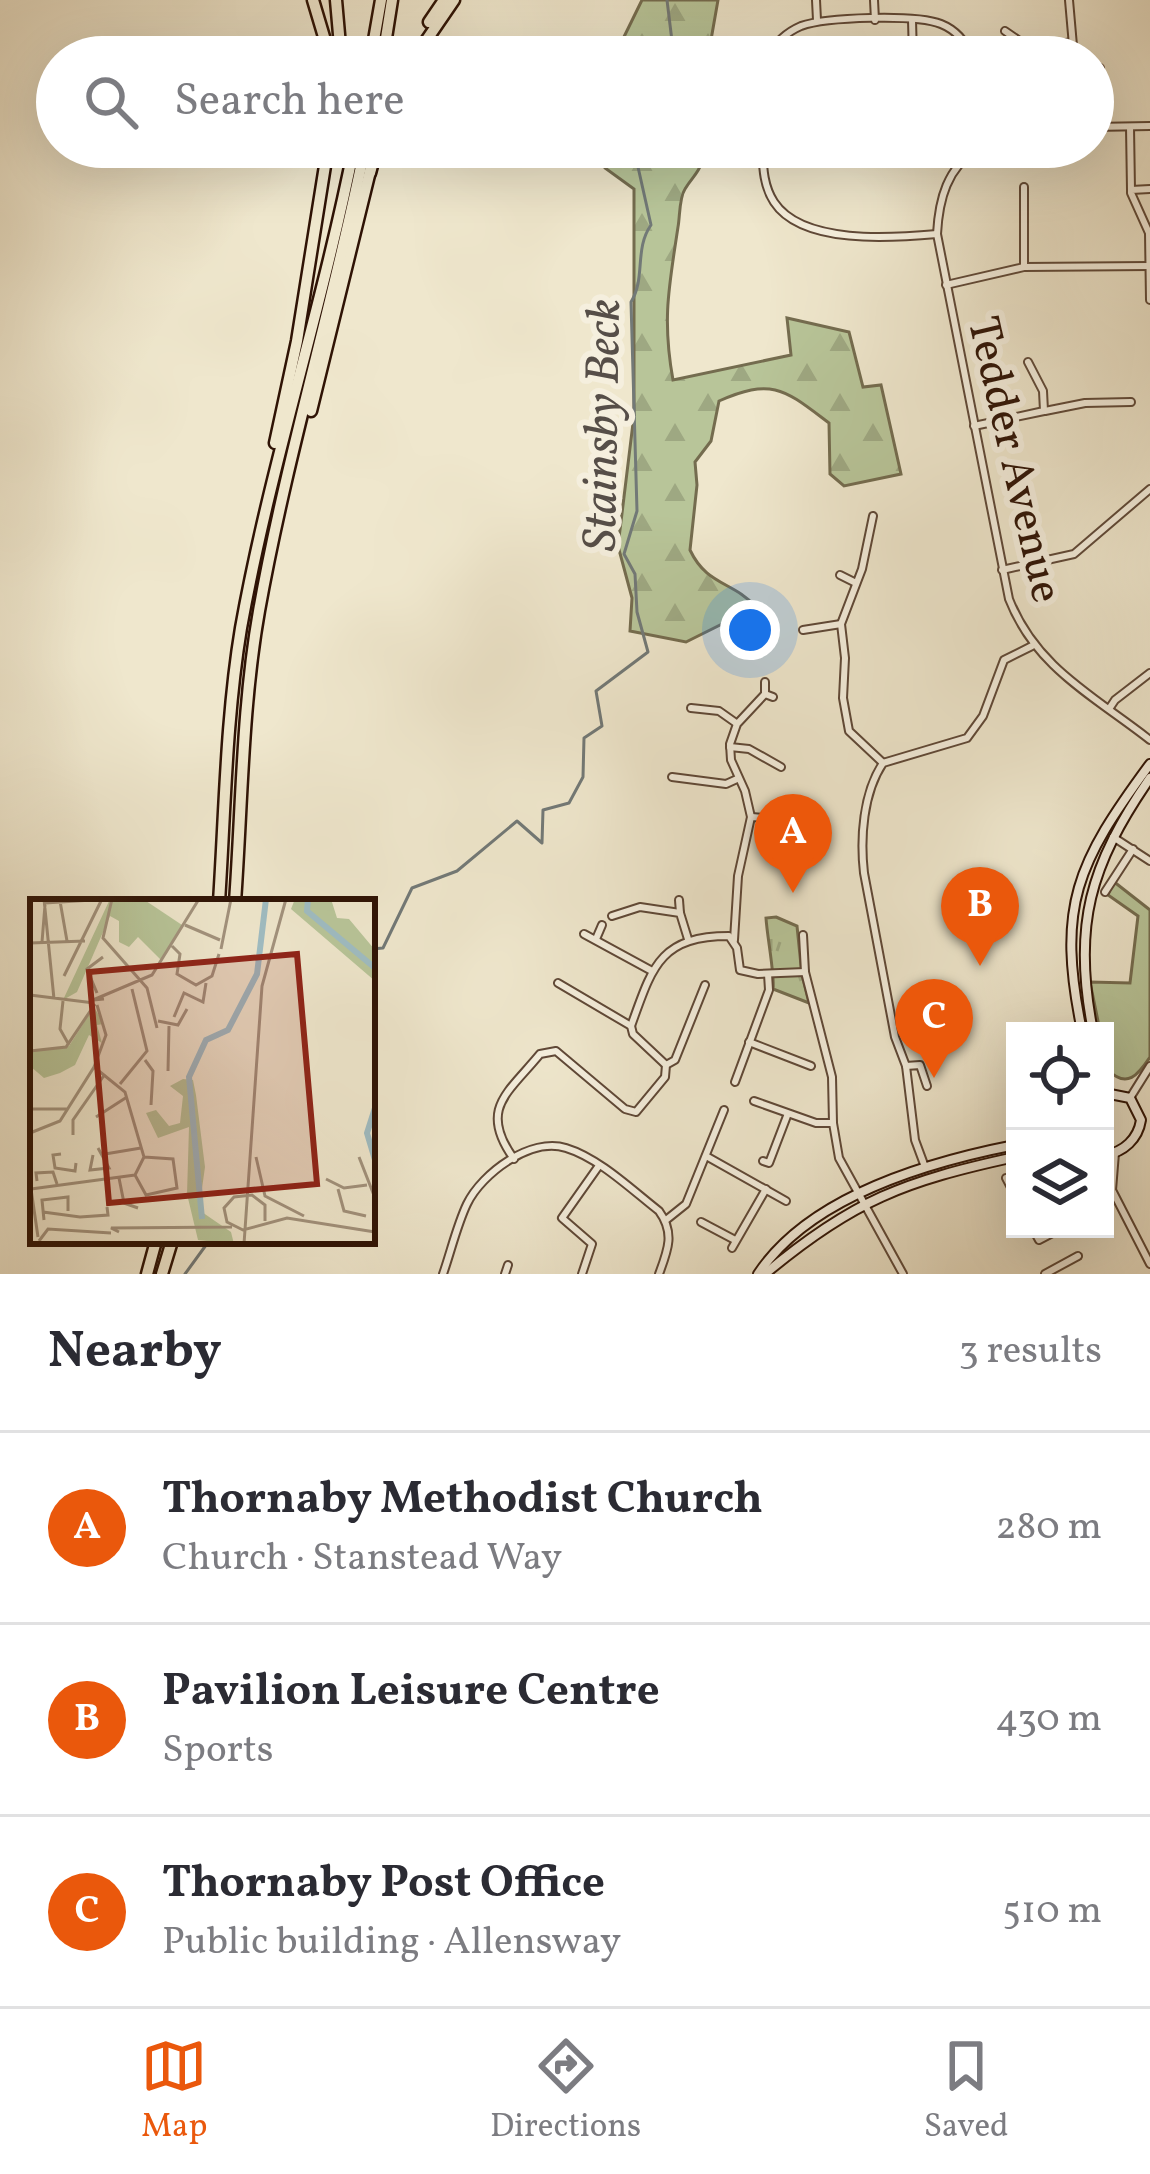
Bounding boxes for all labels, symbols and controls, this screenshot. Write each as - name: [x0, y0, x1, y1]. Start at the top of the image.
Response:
- search box: [36, 36, 1114, 168]
- icon: search: [78, 69, 144, 135]
- text: Search here: [174, 71, 405, 134]
- water label: Stainsby Beck: [569, 298, 640, 552]
- street label: Tedder Avenue: [949, 311, 1076, 609]
- your location: [720, 600, 780, 660]
- pin: A: [754, 794, 832, 893]
- pin: B: [941, 867, 1019, 966]
- inset map: [30, 899, 375, 1244]
- pin: C: [895, 979, 973, 1078]
- map controls: [1006, 1022, 1114, 1238]
- button: locate: [1006, 1022, 1114, 1130]
- button: layers: [1006, 1130, 1114, 1238]
- text: Nearby: [48, 1317, 222, 1388]
- text: 3 results: [959, 1325, 1102, 1379]
- text: Thornaby Methodist Church: [162, 1469, 763, 1532]
- text: A: [73, 1501, 101, 1555]
- text: 280 m: [995, 1501, 1102, 1555]
- text: Church · Stanstead Way: [162, 1532, 562, 1586]
- text: Pavilion Leisure Centre: [162, 1661, 660, 1724]
- text: B: [74, 1693, 100, 1747]
- text: 430 m: [995, 1693, 1102, 1747]
- text: Sports: [162, 1724, 273, 1778]
- text: Thornaby Post Office: [162, 1853, 605, 1916]
- text: C: [74, 1885, 100, 1939]
- text: 510 m: [1002, 1885, 1102, 1939]
- text: Public building · Allensway: [162, 1916, 621, 1970]
- tab: Map: [141, 2033, 207, 2151]
- tab: Directions: [490, 2033, 641, 2151]
- tab: Saved: [924, 2033, 1009, 2151]

